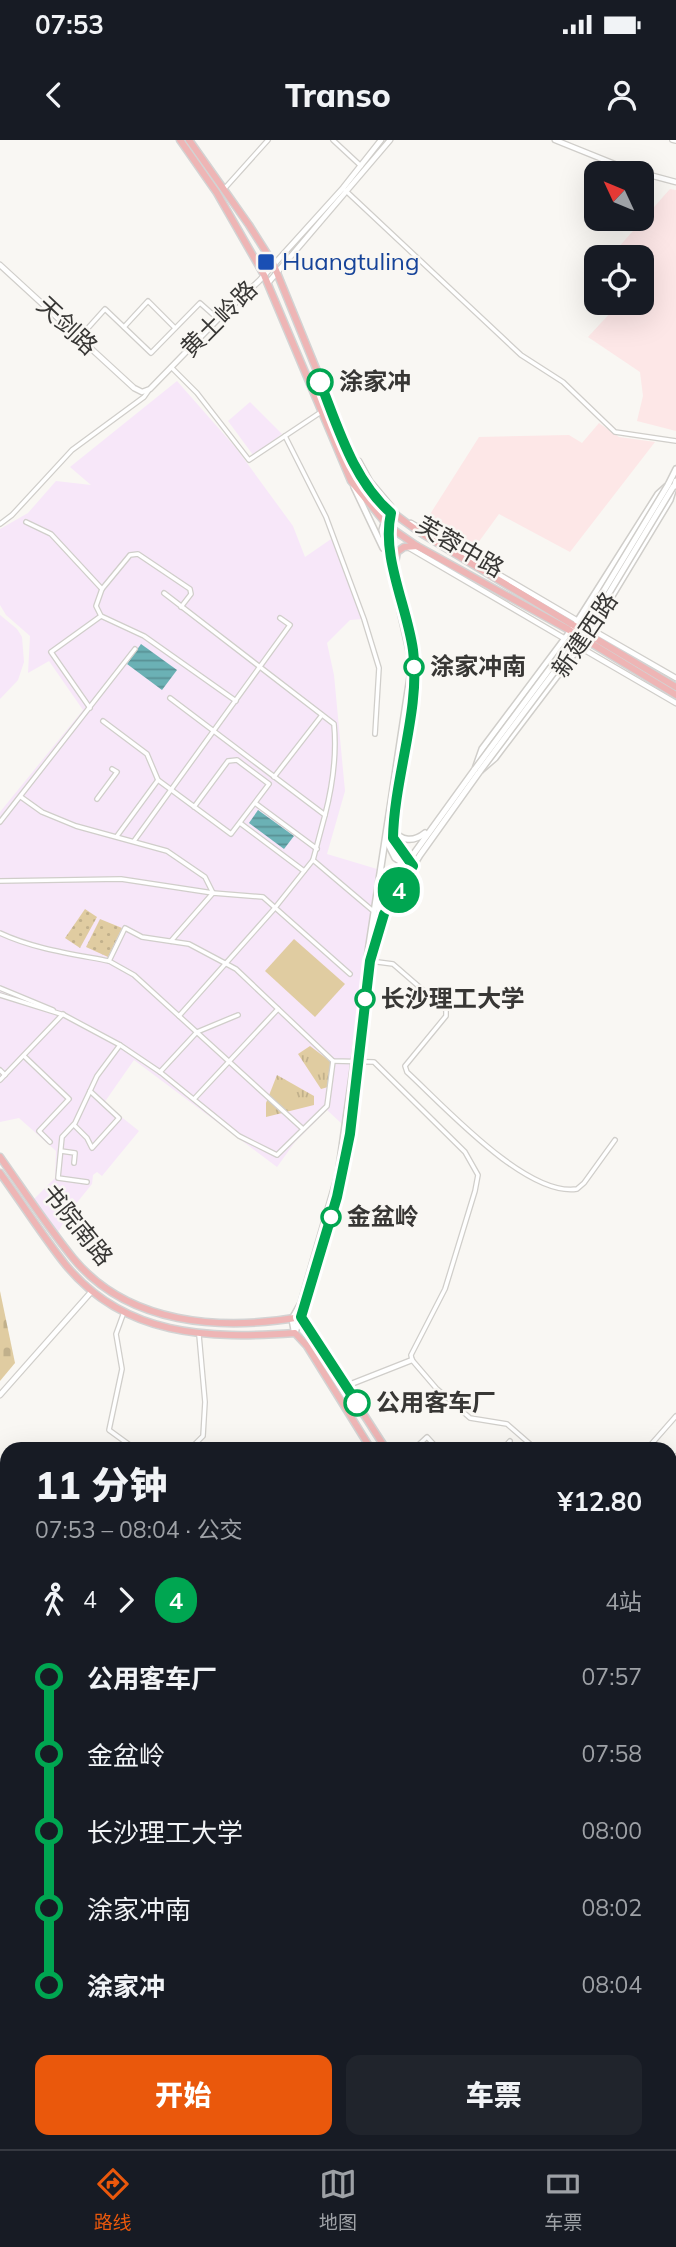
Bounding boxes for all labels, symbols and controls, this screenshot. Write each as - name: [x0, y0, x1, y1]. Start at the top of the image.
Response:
- text: 07:53: [35, 8, 104, 41]
- text: Transo: [285, 75, 391, 115]
- icon: back: [35, 76, 73, 114]
- icon: person: [603, 76, 641, 114]
- north arrow: [584, 161, 654, 231]
- map controls: [584, 161, 654, 315]
- button: locate: [584, 245, 654, 315]
- place label: Huangtuling: [282, 246, 419, 276]
- marker: Huangtuling: [256, 252, 276, 272]
- street label: 黄土岭路: [174, 274, 263, 363]
- street label: 天剑路: [31, 290, 104, 361]
- place label: 涂家冲: [339, 366, 411, 396]
- marker: 涂家冲: [307, 369, 333, 395]
- street label: 芙蓉中路: [411, 509, 510, 583]
- street label: 新建西路: [545, 586, 623, 683]
- place label: 涂家冲南: [430, 651, 526, 681]
- marker: 涂家冲南: [404, 657, 424, 677]
- line badge: 4: [376, 867, 422, 913]
- text: 4: [392, 875, 406, 905]
- place label: 长沙理工大学: [381, 983, 525, 1013]
- marker: 长沙理工大学: [355, 989, 375, 1009]
- street label: 书院南路: [36, 1178, 120, 1271]
- place label: 金盆岭: [347, 1201, 419, 1231]
- marker: 金盆岭: [321, 1207, 341, 1227]
- place label: 公用客车厂: [376, 1387, 496, 1417]
- marker: 公用客车厂: [344, 1390, 370, 1416]
- text: 11 分钟: [35, 1461, 167, 1509]
- text: ¥12.80: [558, 1485, 642, 1518]
- text: 07:53 – 08:04 · 公交: [35, 1515, 243, 1544]
- icon: walk: [35, 1581, 73, 1619]
- icon: forward: [107, 1581, 145, 1619]
- text: 4: [83, 1585, 97, 1614]
- text: 4: [169, 1585, 183, 1615]
- text: 4站: [605, 1587, 642, 1616]
- text: 公用客车厂: [87, 1662, 217, 1695]
- text: 07:57: [582, 1662, 642, 1691]
- text: 金盆岭: [87, 1739, 165, 1772]
- text: 07:58: [582, 1739, 642, 1768]
- text: 长沙理工大学: [87, 1816, 243, 1849]
- text: 08:00: [582, 1816, 642, 1845]
- text: 涂家冲南: [87, 1893, 191, 1926]
- text: 08:02: [582, 1893, 642, 1922]
- text: 涂家冲: [87, 1970, 165, 2003]
- text: 08:04: [582, 1970, 642, 1999]
- button: 开始: [35, 2055, 332, 2135]
- button: 车票: [346, 2055, 642, 2135]
- tab: 路线: [94, 2165, 132, 2234]
- tab: 地图: [319, 2165, 357, 2234]
- tab: 车票: [544, 2165, 582, 2234]

